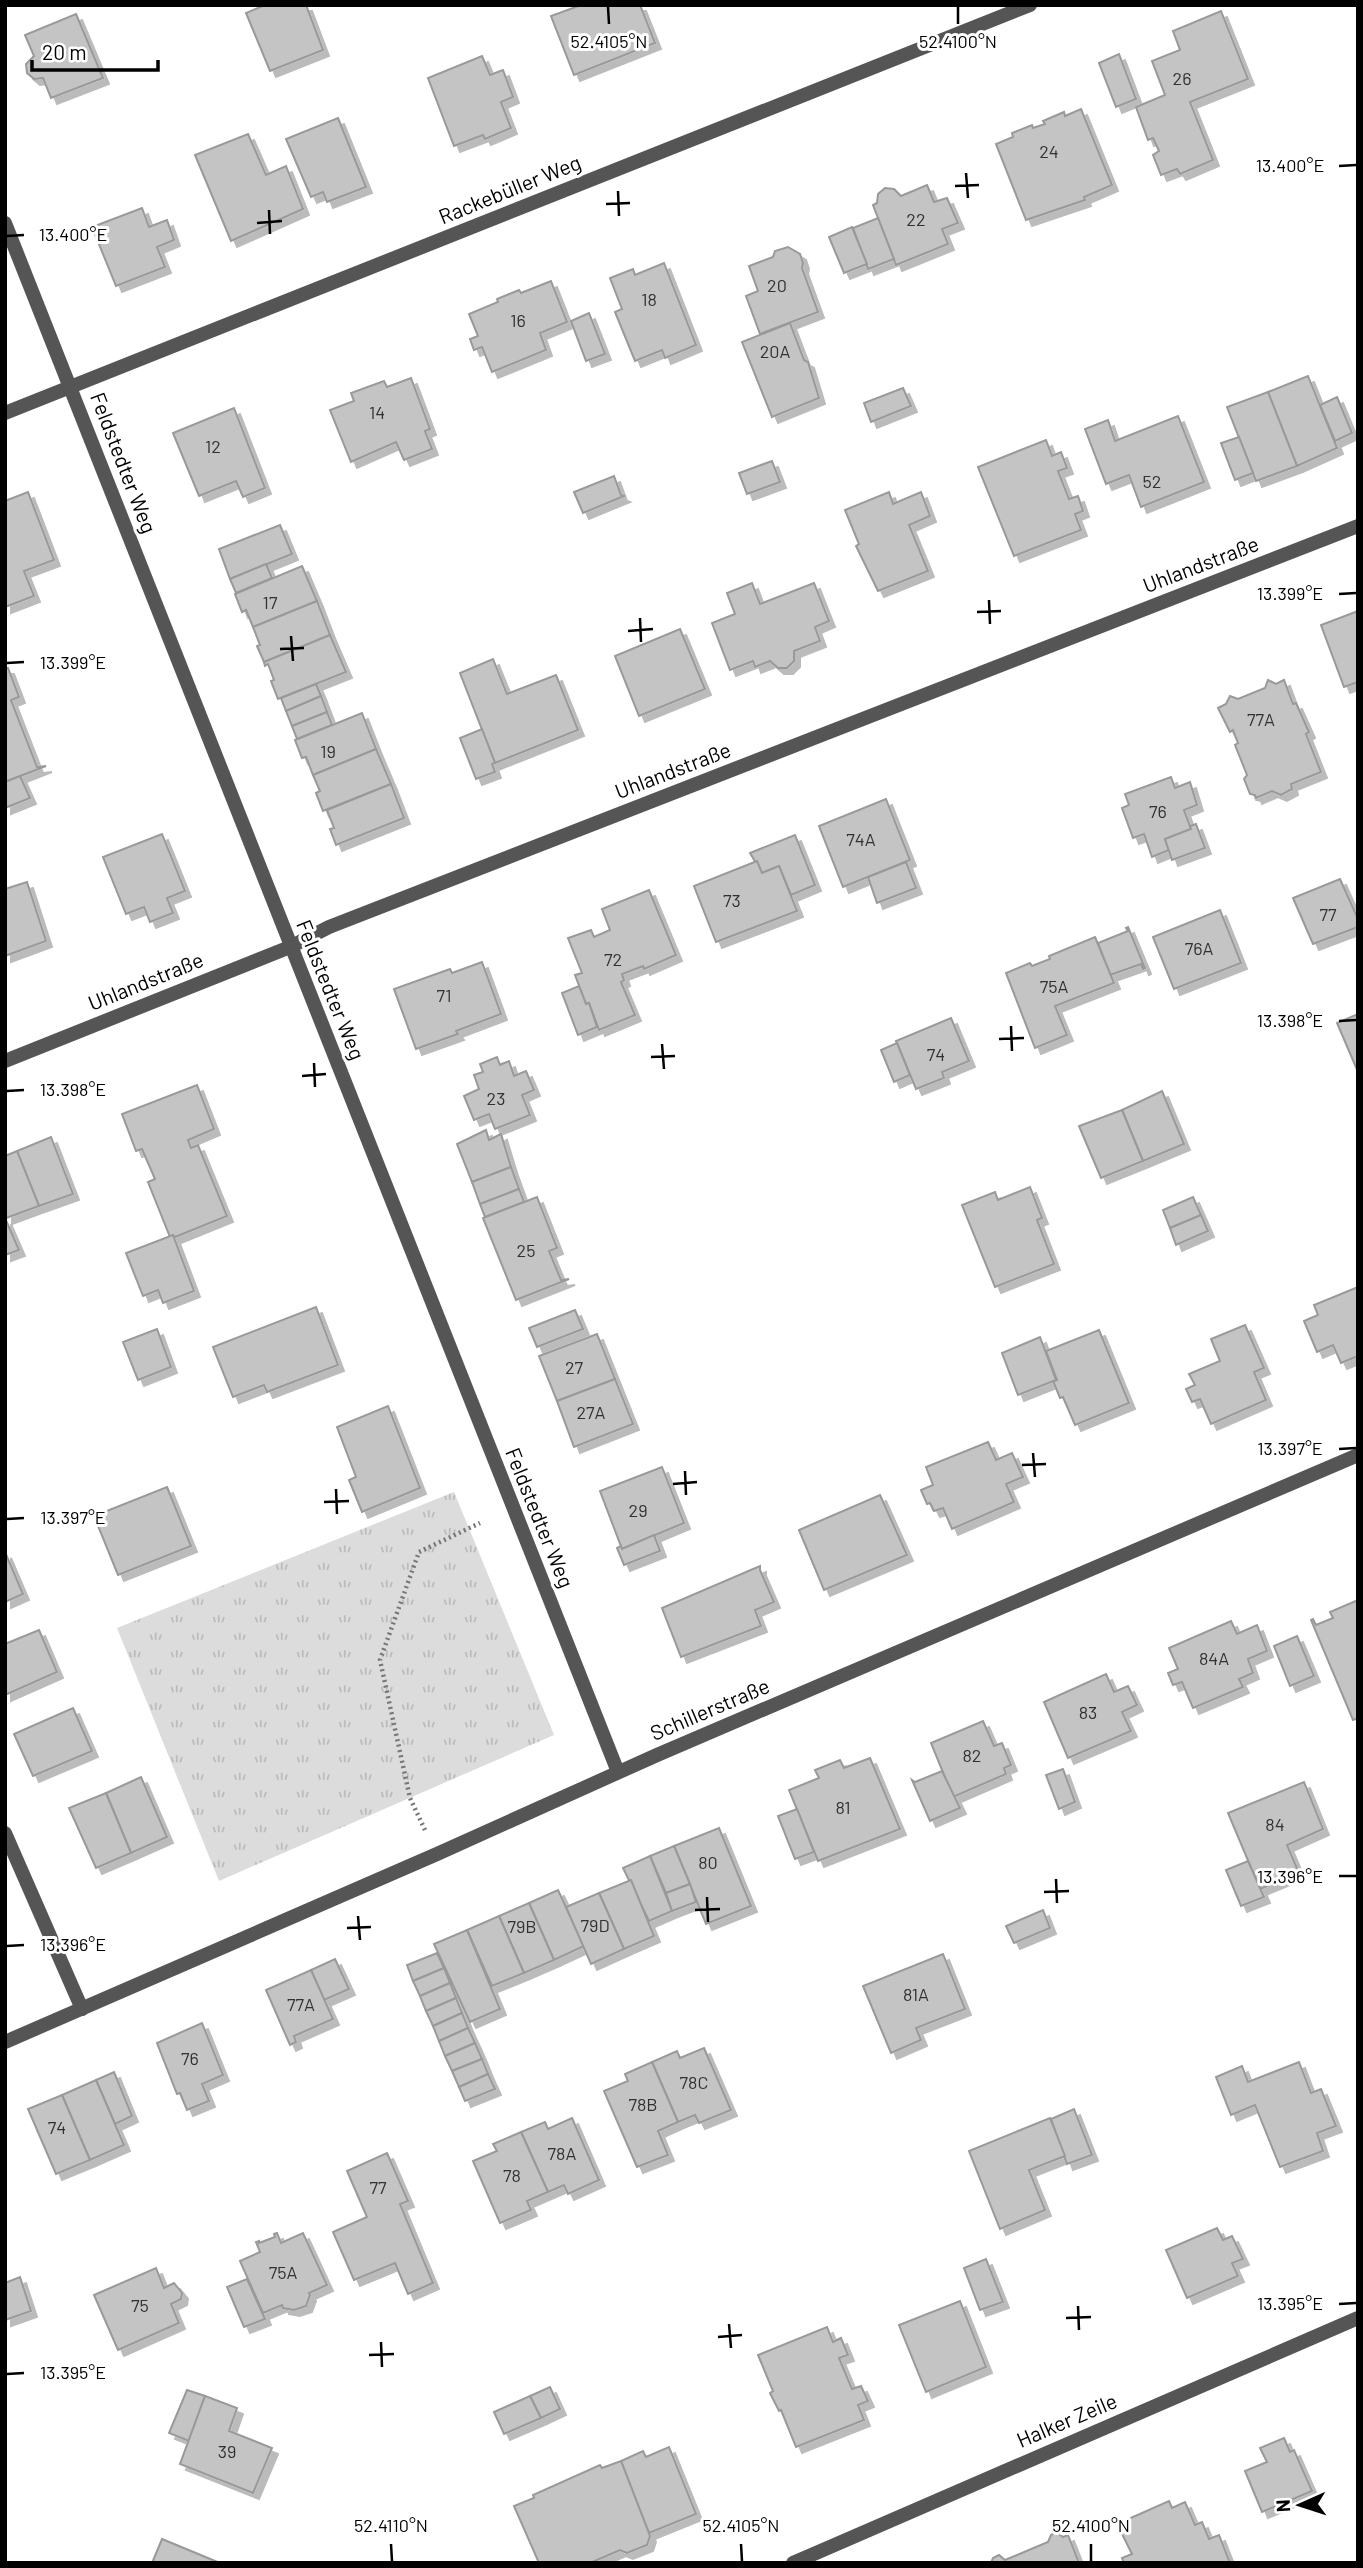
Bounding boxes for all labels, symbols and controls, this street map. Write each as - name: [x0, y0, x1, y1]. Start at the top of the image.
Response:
- scale bar: [32, 28, 158, 72]
- text: 52.4105°N: [571, 30, 647, 52]
- text: 52.4100°N: [919, 30, 997, 52]
- text: 20 m: [42, 39, 87, 64]
- house number: 26: [1173, 67, 1191, 89]
- house number: 24: [1039, 140, 1059, 162]
- street label: Rackebüller Weg: [435, 149, 584, 229]
- text: 13.400°E: [1256, 154, 1324, 176]
- house number: 22: [906, 208, 926, 230]
- text: 13.400°E: [39, 223, 107, 245]
- house number: 20: [767, 274, 787, 296]
- house number: 18: [641, 288, 657, 310]
- house number: 16: [510, 309, 526, 331]
- house number: 20A: [760, 340, 790, 362]
- street label: Feldstedter Weg: [86, 388, 163, 536]
- house number: 14: [369, 401, 385, 423]
- house number: 12: [205, 435, 221, 457]
- house number: 52: [1143, 470, 1161, 492]
- street label: Uhlandstraße: [1139, 530, 1262, 597]
- text: 13.399°E: [1257, 582, 1323, 604]
- house number: 17: [263, 591, 278, 613]
- text: 13.399°E: [40, 651, 106, 673]
- house number: 77A: [1247, 708, 1275, 730]
- street label: Uhlandstraße: [611, 736, 734, 803]
- house number: 19: [320, 740, 336, 762]
- house number: 76: [1149, 800, 1167, 822]
- house number: 74A: [846, 828, 876, 850]
- house number: 73: [723, 889, 741, 911]
- house number: 77: [1319, 903, 1337, 925]
- street label: Feldstedter Weg: [292, 916, 371, 1063]
- house number: 76A: [1185, 937, 1213, 959]
- street label: Uhlandstraße: [84, 946, 207, 1015]
- house number: 72: [604, 948, 622, 970]
- house number: 75A: [1040, 975, 1068, 997]
- house number: 71: [437, 984, 451, 1006]
- text: 13.398°E: [1257, 1009, 1323, 1031]
- house number: 74: [927, 1043, 945, 1065]
- text: 13.398°E: [40, 1078, 106, 1100]
- house number: 23: [487, 1087, 505, 1109]
- house number: 25: [517, 1239, 535, 1261]
- house number: 27: [565, 1356, 584, 1378]
- house number: 27A: [576, 1401, 606, 1423]
- text: 13.397°E: [1257, 1437, 1323, 1459]
- street label: Feldstedter Weg: [501, 1444, 580, 1591]
- house number: 29: [628, 1499, 648, 1521]
- text: 13.397°E: [40, 1506, 106, 1528]
- house number: 84A: [1199, 1647, 1229, 1669]
- street label: Schillerstraße: [646, 1672, 773, 1745]
- house number: 83: [1079, 1701, 1097, 1723]
- house number: 82: [962, 1744, 982, 1766]
- house number: 81: [835, 1796, 851, 1818]
- house number: 84: [1265, 1813, 1285, 1835]
- house number: 80: [698, 1851, 718, 1873]
- text: 13.396°E: [1257, 1865, 1323, 1887]
- house number: 79D: [580, 1914, 610, 1936]
- house number: 79B: [507, 1915, 537, 1937]
- text: 13.396°E: [40, 1933, 106, 1955]
- house number: 81A: [903, 1983, 929, 2005]
- house number: 77A: [287, 1993, 315, 2015]
- house number: 76: [181, 2047, 199, 2069]
- house number: 78C: [680, 2071, 708, 2093]
- house number: 78B: [628, 2093, 658, 2115]
- house number: 74: [48, 2116, 66, 2138]
- house number: 78A: [548, 2142, 576, 2164]
- house number: 78: [503, 2164, 521, 2186]
- house number: 77: [369, 2176, 387, 2198]
- house number: 75A: [269, 2261, 297, 2283]
- text: 13.395°E: [1257, 2292, 1323, 2314]
- house number: 75: [131, 2294, 149, 2316]
- text: 13.395°E: [40, 2361, 106, 2383]
- street label: Halker Zeile: [1012, 2387, 1120, 2452]
- house number: 39: [218, 2440, 236, 2462]
- north arrow: [1265, 2470, 1335, 2540]
- text: N: [1271, 2499, 1294, 2513]
- text: 52.4110°N: [354, 2514, 428, 2536]
- text: 52.4105°N: [703, 2514, 779, 2536]
- text: 52.4100°N: [1052, 2514, 1130, 2536]

